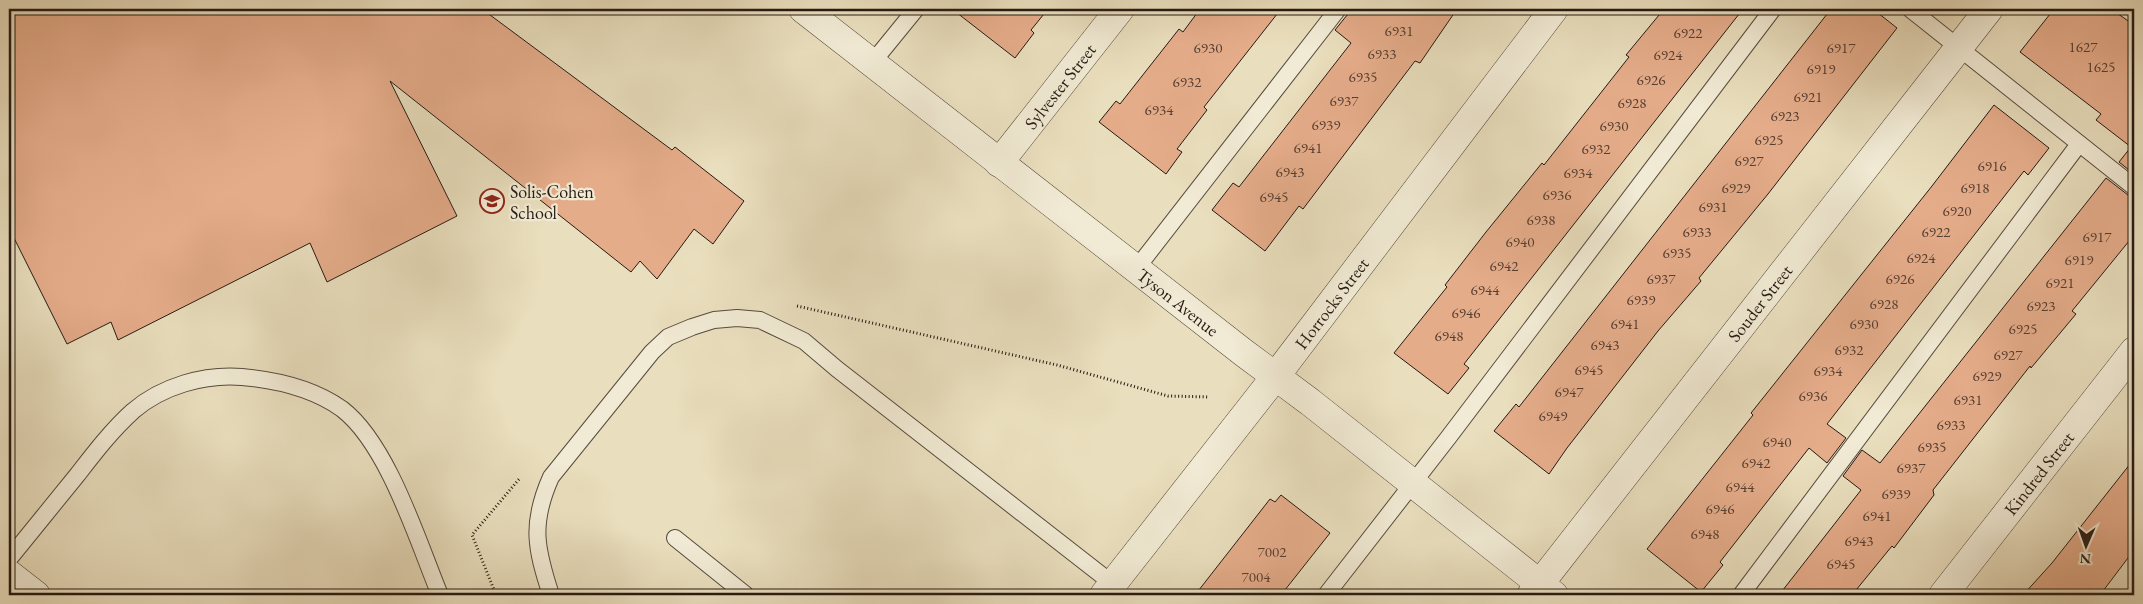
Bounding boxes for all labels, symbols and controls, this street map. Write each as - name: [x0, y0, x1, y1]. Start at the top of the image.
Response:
- house number: 6931: [1385, 21, 1413, 40]
- house number: 6922: [1674, 23, 1703, 42]
- house number: 1627: [2069, 37, 2098, 56]
- street label: Sylvester Street: [1019, 38, 1101, 133]
- house number: 6930: [1194, 38, 1222, 57]
- house number: 6917: [1827, 38, 1856, 57]
- house number: 6933: [1368, 44, 1396, 63]
- house number: 6924: [1654, 45, 1683, 64]
- house number: 1625: [2087, 57, 2115, 76]
- house number: 6919: [1807, 59, 1835, 78]
- house number: 6935: [1349, 67, 1377, 86]
- house number: 6926: [1637, 70, 1665, 89]
- house number: 6932: [1173, 72, 1202, 91]
- house number: 6921: [1794, 87, 1822, 106]
- house number: 6937: [1330, 91, 1359, 110]
- house number: 6928: [1618, 93, 1646, 112]
- house number: 6934: [1145, 100, 1174, 119]
- house number: 6923: [1771, 106, 1799, 125]
- house number: 6939: [1312, 115, 1340, 134]
- house number: 6930: [1600, 116, 1628, 135]
- house number: 6925: [1755, 130, 1783, 149]
- house number: 6941: [1294, 138, 1322, 157]
- house number: 6932: [1582, 139, 1611, 158]
- house number: 6927: [1735, 151, 1764, 170]
- house number: 6916: [1978, 156, 2006, 175]
- house number: 6943: [1276, 162, 1304, 181]
- house number: 6934: [1564, 163, 1593, 182]
- house number: 6929: [1722, 178, 1750, 197]
- house number: 6918: [1961, 178, 1989, 197]
- place label: Solis-Cohen School: [510, 180, 594, 224]
- house number: 6936: [1543, 185, 1571, 204]
- house number: 6945: [1260, 187, 1288, 206]
- school or university icon: Solis-Cohen School: [479, 188, 505, 214]
- house number: 6931: [1699, 197, 1727, 216]
- house number: 6920: [1943, 201, 1971, 220]
- house number: 6938: [1527, 210, 1555, 229]
- house number: 6933: [1683, 222, 1711, 241]
- house number: 6922: [1922, 222, 1951, 241]
- house number: 6917: [2083, 227, 2112, 246]
- house number: 6940: [1506, 232, 1534, 251]
- house number: 6935: [1663, 243, 1691, 262]
- house number: 6924: [1907, 248, 1936, 267]
- house number: 6919: [2065, 250, 2093, 269]
- street label: Horrocks Street: [1289, 252, 1374, 353]
- house number: 6942: [1490, 256, 1519, 275]
- street label: Souder Street: [1722, 259, 1797, 346]
- street label: Tyson Avenue: [1133, 263, 1224, 341]
- house number: 6937: [1647, 269, 1676, 288]
- house number: 6926: [1886, 269, 1914, 288]
- house number: 6921: [2046, 273, 2074, 292]
- house number: 6944: [1471, 280, 1500, 299]
- house number: 6939: [1627, 290, 1655, 309]
- house number: 6928: [1870, 294, 1898, 313]
- house number: 6923: [2027, 296, 2055, 315]
- house number: 6946: [1452, 303, 1480, 322]
- house number: 6941: [1611, 314, 1639, 333]
- house number: 6930: [1850, 314, 1878, 333]
- house number: 6925: [2009, 319, 2037, 338]
- house number: 6948: [1435, 326, 1463, 345]
- house number: 6943: [1591, 335, 1619, 354]
- house number: 6932: [1835, 340, 1864, 359]
- house number: 6927: [1994, 345, 2023, 364]
- house number: 6945: [1575, 360, 1603, 379]
- house number: 6934: [1814, 361, 1843, 380]
- house number: 6929: [1973, 366, 2001, 385]
- house number: 6947: [1555, 382, 1584, 401]
- house number: 6936: [1799, 386, 1827, 405]
- house number: 6931: [1954, 390, 1982, 409]
- house number: 6949: [1539, 406, 1567, 425]
- house number: 6933: [1937, 415, 1965, 434]
- street label: Kindred Street: [1999, 426, 2079, 520]
- house number: 6940: [1763, 432, 1791, 451]
- house number: 6935: [1918, 437, 1946, 456]
- house number: 6942: [1742, 453, 1771, 472]
- house number: 6937: [1897, 458, 1926, 477]
- house number: 6944: [1726, 477, 1755, 496]
- house number: 6939: [1882, 484, 1910, 503]
- house number: 6946: [1706, 499, 1734, 518]
- house number: 6941: [1863, 506, 1891, 525]
- north arrow: [2060, 522, 2110, 572]
- house number: 6948: [1691, 524, 1719, 543]
- house number: 6943: [1845, 531, 1873, 550]
- house number: 7002: [1258, 542, 1287, 561]
- text: N: [2079, 550, 2092, 568]
- house number: 6945: [1827, 554, 1855, 573]
- house number: 7004: [1242, 567, 1271, 586]

